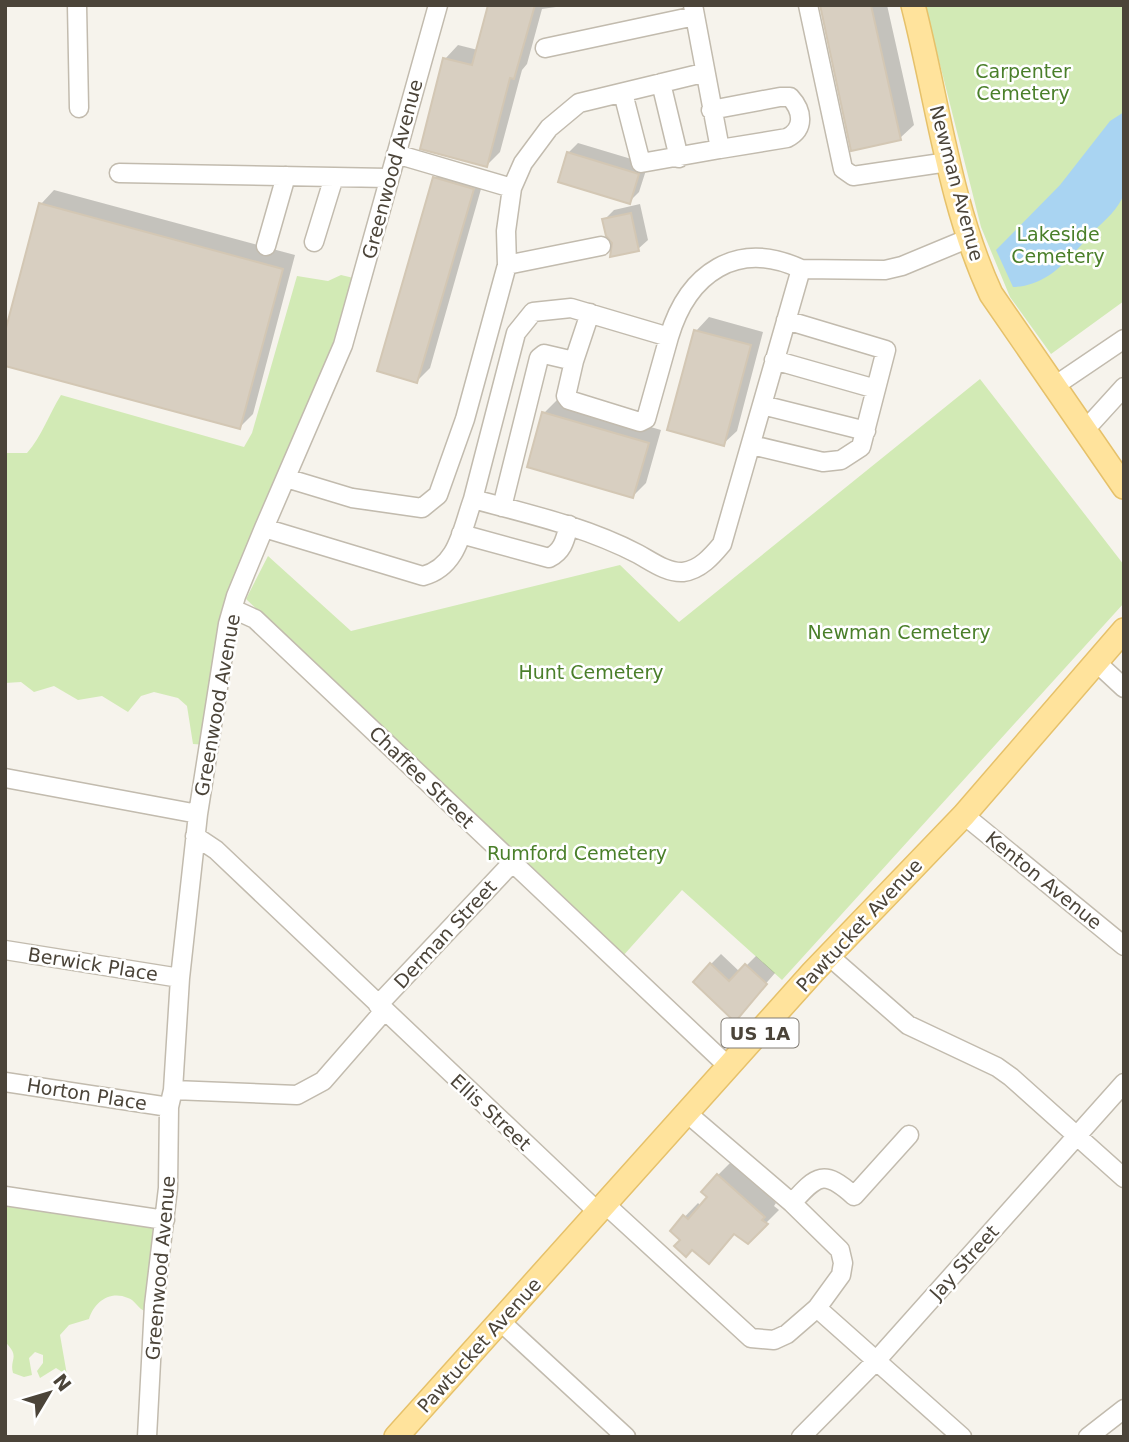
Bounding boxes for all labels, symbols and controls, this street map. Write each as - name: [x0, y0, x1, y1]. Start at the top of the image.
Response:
- park label: Carpenter Cemetery: [975, 60, 1071, 104]
- street label: Greenwood Avenue: [357, 77, 427, 261]
- street label: Newman Avenue: [926, 103, 988, 263]
- park label: Lakeside Cemetery: [1011, 223, 1105, 267]
- street label: Greenwood Avenue: [190, 612, 244, 798]
- park label: Newman Cemetery: [807, 621, 991, 643]
- park label: Hunt Cemetery: [518, 661, 664, 683]
- street label: Chaffee Street: [365, 721, 479, 833]
- street label: Kenton Avenue: [982, 826, 1106, 934]
- park label: Rumford Cemetery: [487, 842, 667, 864]
- street label: Pawtucket Avenue: [792, 854, 926, 996]
- street label: Derman Street: [389, 875, 501, 993]
- street label: Berwick Place: [26, 943, 160, 985]
- road number: US 1A: [722, 1018, 798, 1048]
- street label: Ellis Street: [446, 1069, 536, 1155]
- street label: Horton Place: [25, 1074, 149, 1114]
- street label: Greenwood Avenue: [141, 1175, 179, 1361]
- street label: Jay Street: [924, 1220, 1003, 1304]
- street label: Pawtucket Avenue: [413, 1273, 545, 1417]
- north arrow: [14, 1358, 84, 1428]
- text: N: [49, 1369, 76, 1396]

